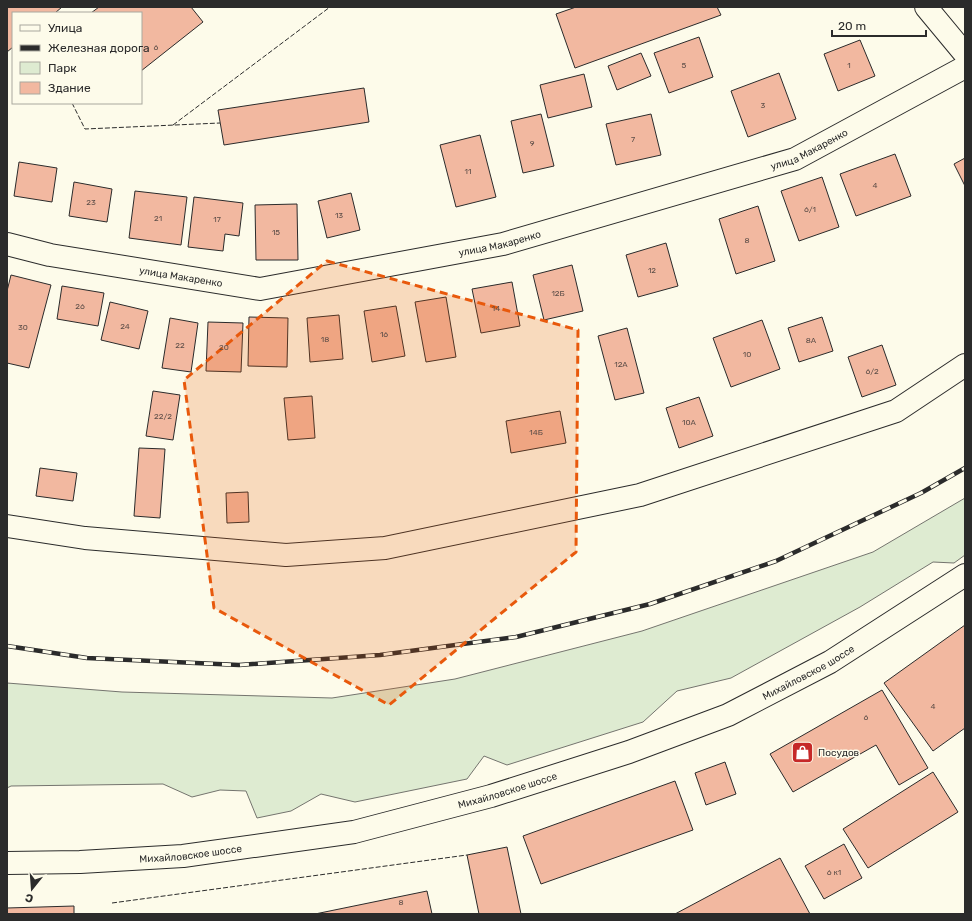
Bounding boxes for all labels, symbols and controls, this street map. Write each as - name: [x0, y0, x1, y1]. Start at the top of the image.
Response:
- legend: [12, 12, 142, 104]
- scale bar: [832, 12, 926, 38]
- text: 20 m: [838, 19, 866, 33]
- text: Улица: [48, 21, 82, 35]
- text: Железная дорога: [48, 41, 150, 55]
- house number: 6: [154, 43, 159, 52]
- text: Парк: [48, 61, 77, 75]
- house number: 5: [682, 61, 687, 70]
- house number: 1: [847, 61, 851, 70]
- text: Здание: [48, 81, 91, 95]
- house number: 3: [761, 101, 766, 110]
- street label: улица Макаренко: [769, 127, 850, 173]
- house number: 7: [631, 135, 635, 144]
- house number: 9: [530, 139, 535, 148]
- house number: 11: [465, 167, 471, 176]
- house number: 4: [873, 181, 878, 190]
- house number: 23: [86, 198, 96, 207]
- house number: 6/1: [804, 205, 816, 214]
- house number: 13: [335, 211, 343, 220]
- house number: 21: [154, 214, 162, 223]
- house number: 17: [213, 215, 221, 224]
- house number: 15: [272, 228, 280, 237]
- street label: улица Макаренко: [458, 228, 542, 259]
- house number: 8: [744, 236, 750, 245]
- street label: улица Макаренко: [138, 265, 224, 290]
- house number: 12: [648, 266, 656, 275]
- house number: 12Б: [551, 289, 565, 298]
- house number: 26: [75, 302, 85, 311]
- house number: 14: [492, 304, 500, 313]
- house number: 24: [120, 322, 130, 331]
- house number: 30: [18, 323, 28, 332]
- house number: 16: [380, 330, 388, 339]
- house number: 18: [321, 335, 329, 344]
- house number: 8А: [806, 336, 817, 345]
- house number: 22: [175, 341, 185, 350]
- house number: 20: [219, 343, 229, 352]
- house number: 10: [743, 350, 751, 359]
- house number: 12А: [614, 360, 628, 369]
- house number: 6/2: [865, 367, 879, 376]
- house number: 22/2: [154, 412, 172, 421]
- house number: 10А: [682, 418, 697, 427]
- house number: 14Б: [529, 428, 543, 437]
- street label: Михайловское шоссе: [761, 643, 857, 703]
- house number: 4: [931, 702, 936, 711]
- house number: 6: [864, 713, 869, 722]
- shop icon: Посудов: [790, 739, 816, 765]
- place label: Посудов: [818, 747, 860, 759]
- street label: Михайловское шоссе: [457, 770, 559, 811]
- street label: Михайловское шоссе: [139, 843, 243, 866]
- house number: 6 к1: [827, 868, 841, 877]
- north arrow: [12, 869, 52, 909]
- text: С: [23, 891, 35, 905]
- house number: 8: [398, 898, 404, 907]

